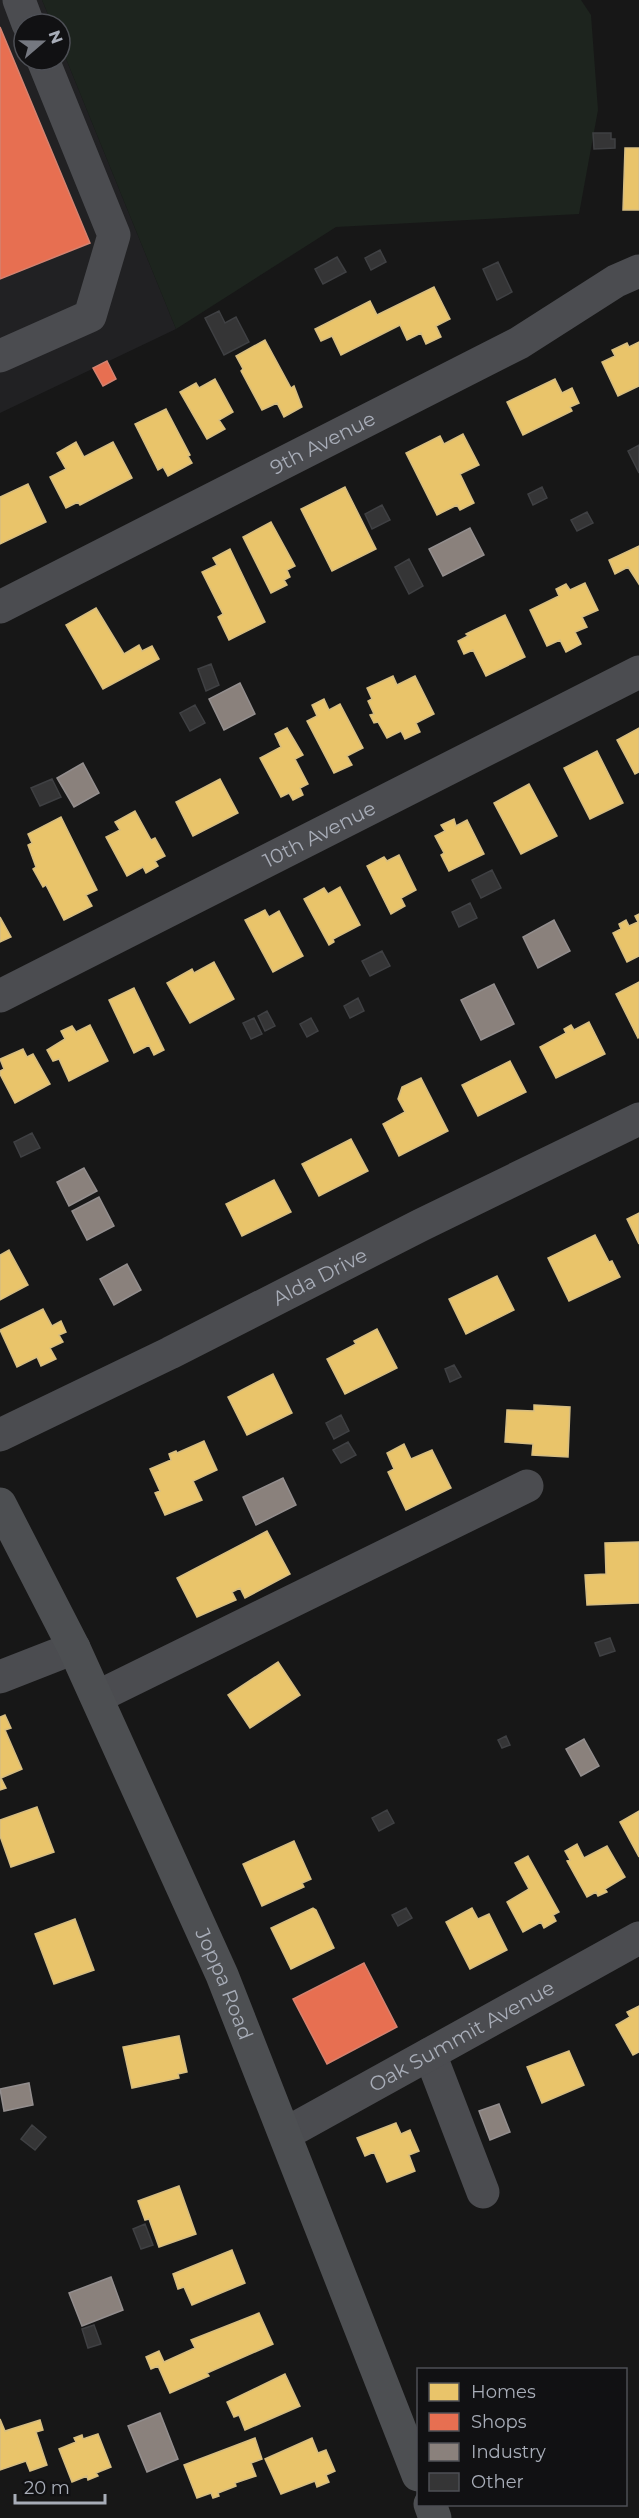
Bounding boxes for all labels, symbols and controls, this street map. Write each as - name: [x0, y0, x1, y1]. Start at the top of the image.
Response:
- north arrow: [12, 12, 72, 72]
- text: N: [44, 28, 67, 46]
- street label: 9th Avenue: [266, 406, 379, 480]
- street label: 10th Avenue: [259, 796, 380, 873]
- street label: Alda Drive: [269, 1243, 371, 1311]
- street label: Joppa Road: [190, 1923, 258, 2043]
- street label: Oak Summit Avenue: [365, 1975, 559, 2097]
- legend: [417, 2368, 627, 2506]
- text: Homes: [471, 2381, 536, 2403]
- text: Shops: [471, 2411, 527, 2433]
- text: Industry: [471, 2441, 546, 2463]
- scale bar: [15, 2467, 105, 2505]
- text: Other: [471, 2471, 524, 2493]
- text: 20 m: [24, 2477, 70, 2499]

